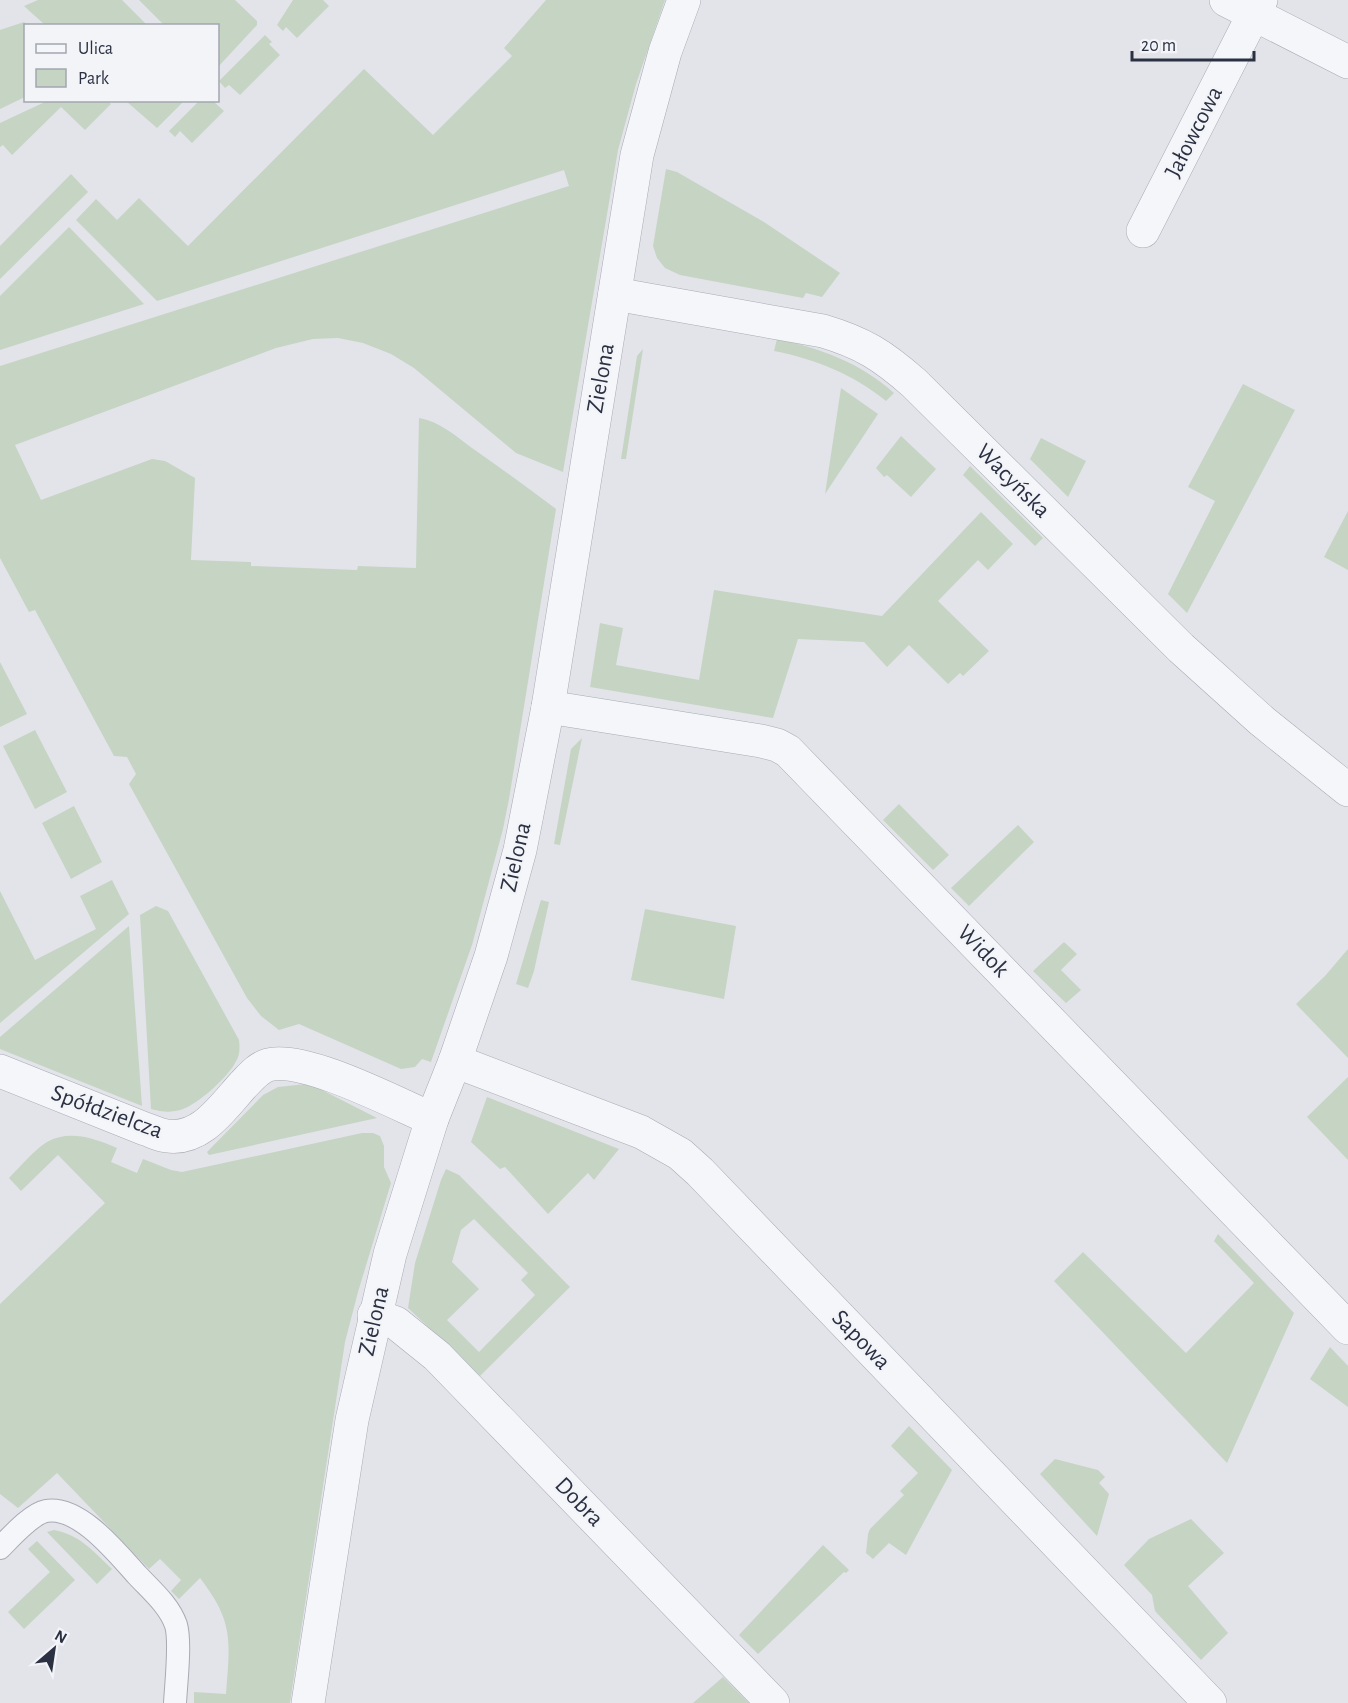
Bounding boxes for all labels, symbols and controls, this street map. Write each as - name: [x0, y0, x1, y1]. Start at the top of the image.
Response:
- legend: [24, 24, 219, 102]
- scale bar: [1132, 24, 1254, 62]
- text: 20 m: [1141, 37, 1176, 55]
- text: Ulica: [78, 40, 113, 58]
- text: Park: [78, 70, 110, 88]
- street label: Jałowcowa: [1161, 82, 1227, 182]
- street label: Zielona: [583, 341, 619, 415]
- street label: Wacyńska: [971, 439, 1055, 523]
- street label: Zielona: [496, 820, 536, 894]
- street label: Widok: [953, 920, 1013, 982]
- street label: Spółdzielcza: [48, 1081, 166, 1143]
- street label: Zielona: [354, 1284, 394, 1358]
- street label: Sapowa: [827, 1306, 895, 1374]
- street label: Dobra: [550, 1473, 608, 1531]
- north arrow: [24, 1619, 84, 1679]
- text: N: [52, 1627, 70, 1646]

